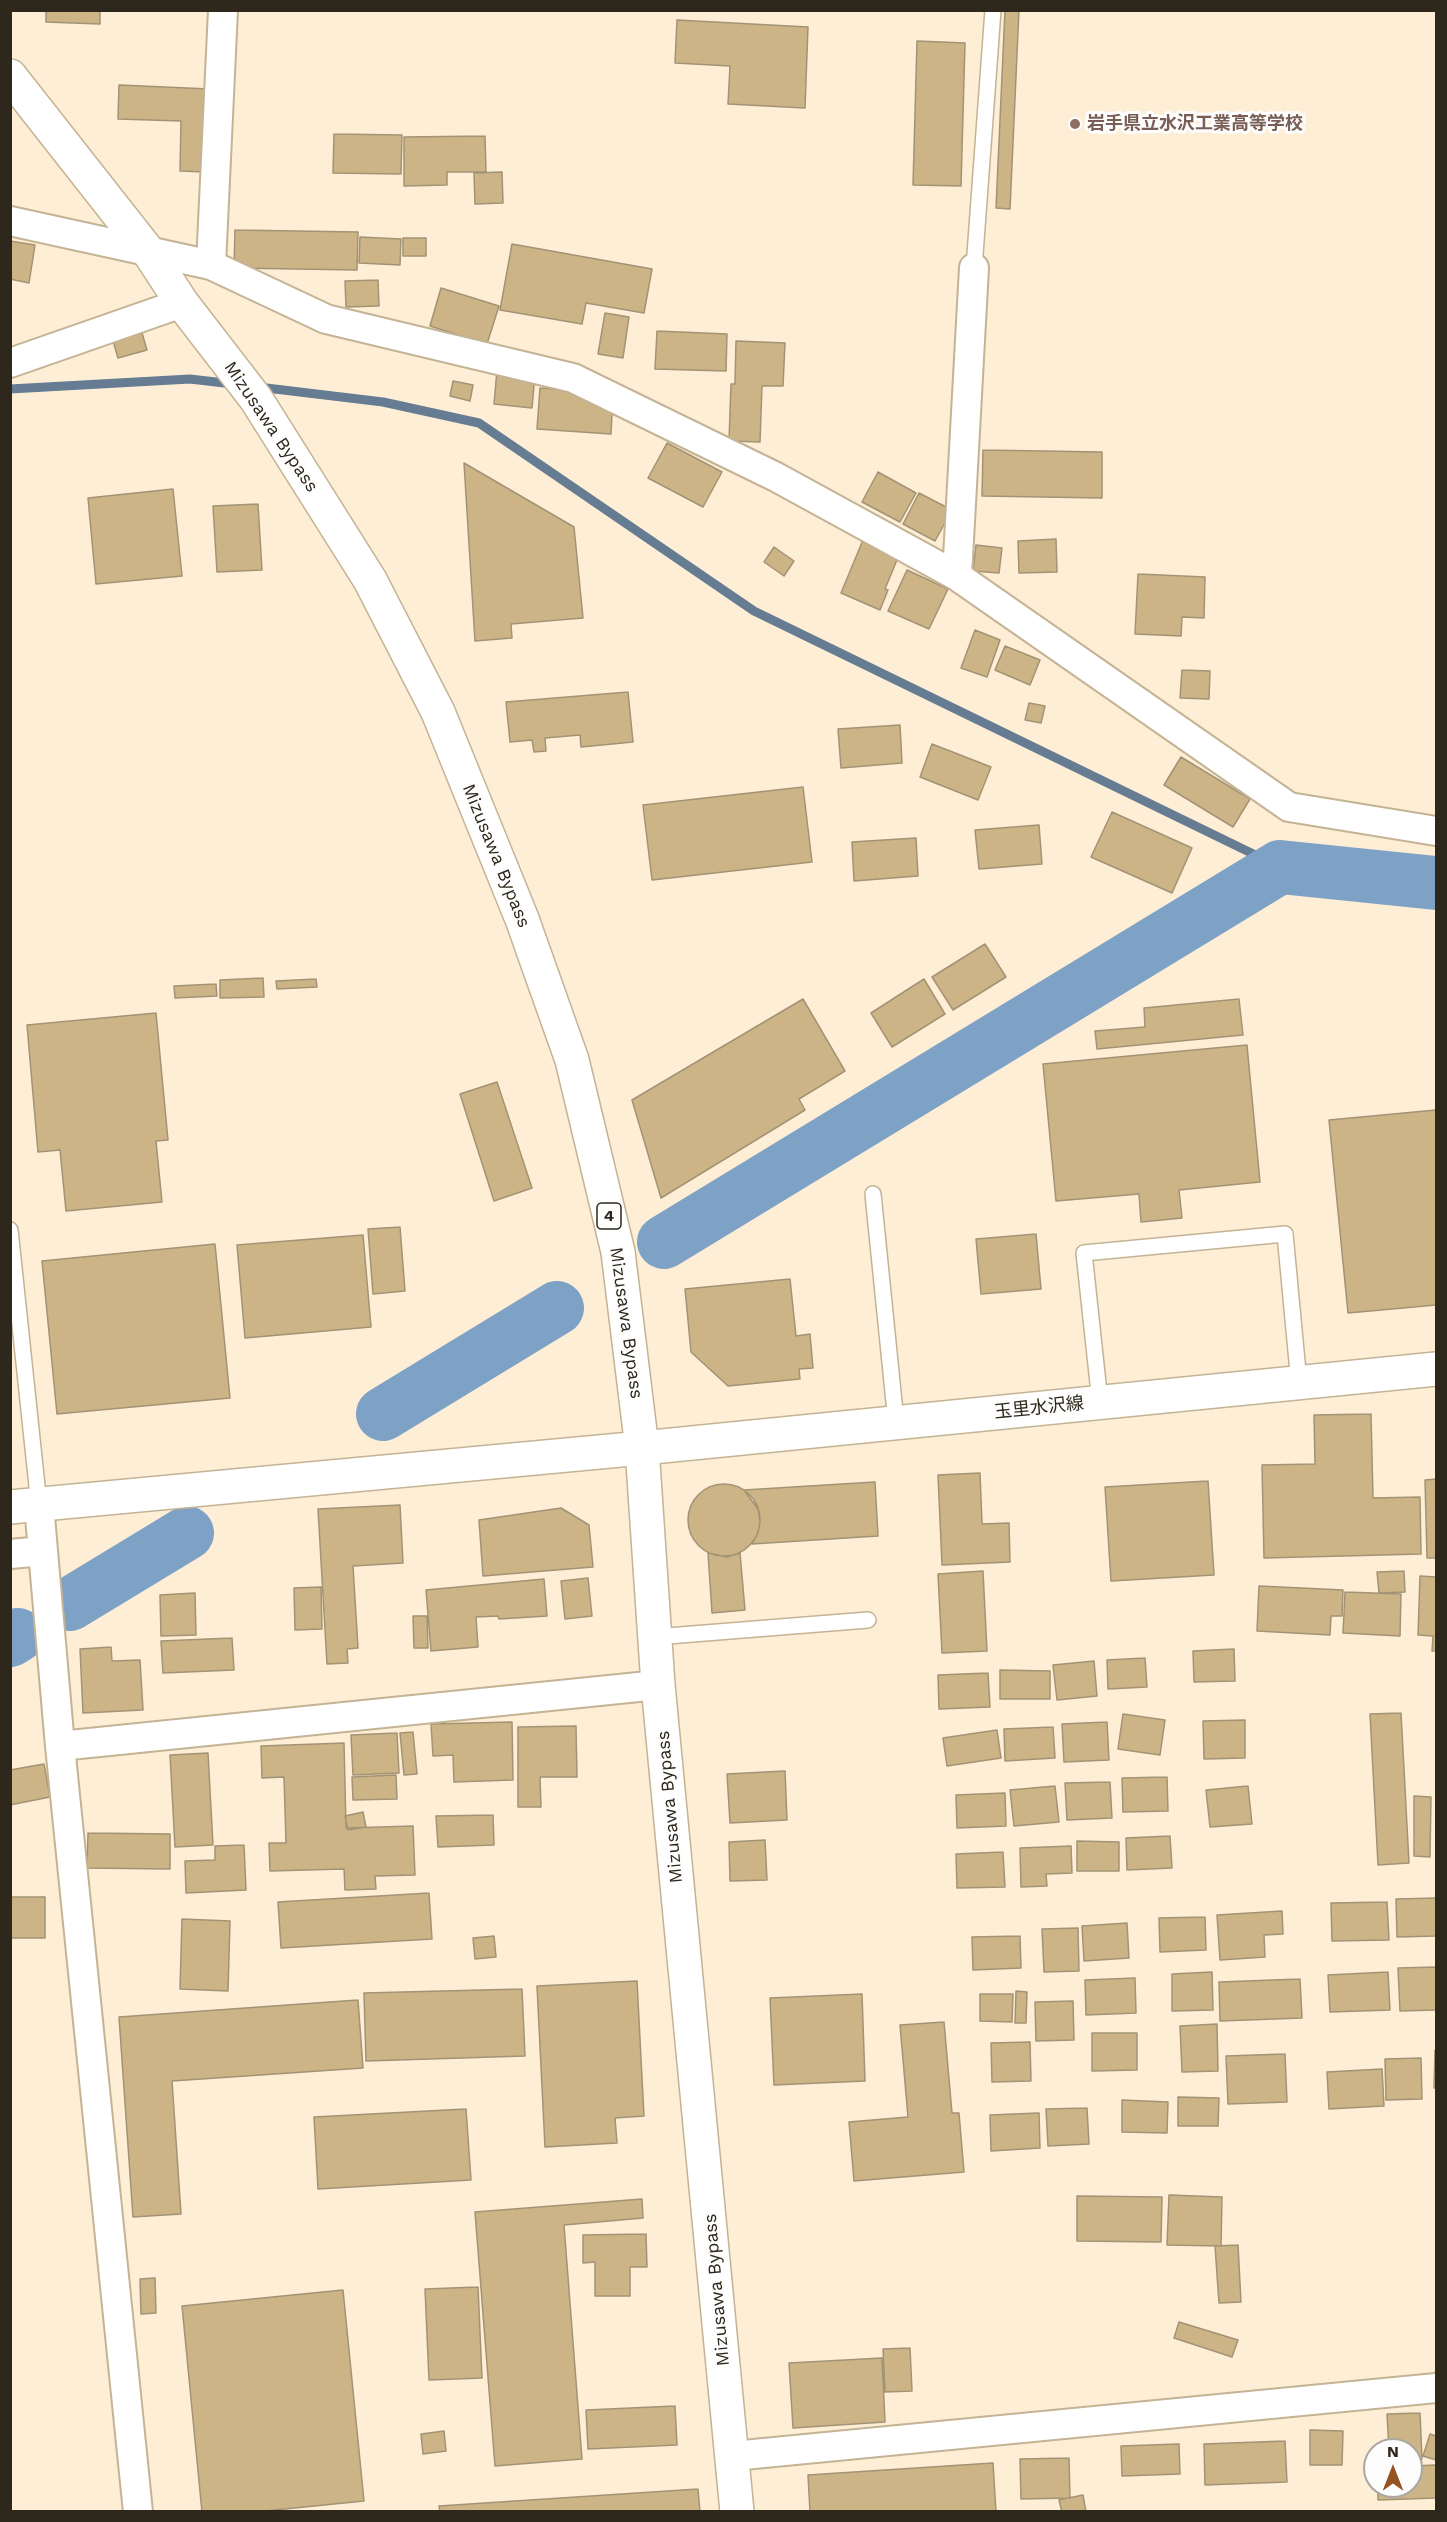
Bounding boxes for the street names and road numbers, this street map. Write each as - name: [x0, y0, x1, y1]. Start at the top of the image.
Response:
- street label: Mizusawa Bypass: [219, 358, 323, 496]
- street label: Mizusawa Bypass: [457, 781, 535, 931]
- road number: 4: [597, 1203, 621, 1229]
- street label: Mizusawa Bypass: [605, 1246, 647, 1400]
- street label: 玉里水沢線: [993, 1393, 1085, 1423]
- street label: Mizusawa Bypass: [653, 1730, 687, 1884]
- street label: Mizusawa Bypass: [700, 2213, 734, 2367]

